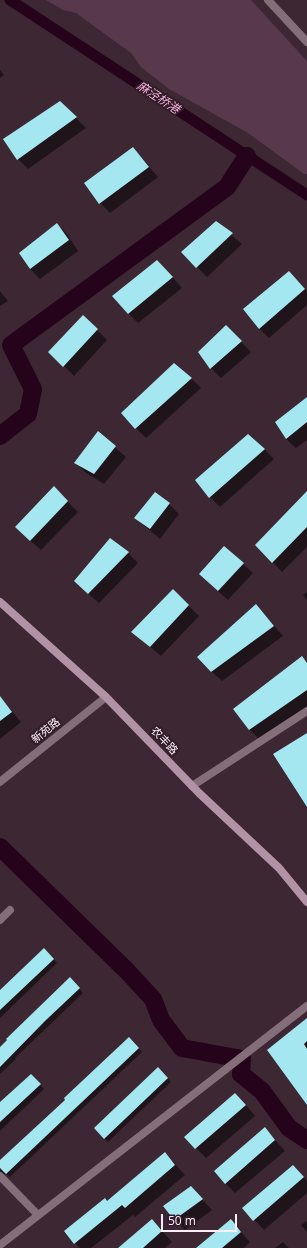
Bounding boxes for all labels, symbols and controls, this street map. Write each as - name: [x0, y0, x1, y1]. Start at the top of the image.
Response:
- water label: 麻泾桥港: [134, 79, 182, 117]
- street label: 新苑路: [29, 715, 63, 747]
- street label: 农丰路: [148, 725, 180, 757]
- scale bar: [163, 1206, 239, 1232]
- text: 50 m: [168, 1212, 196, 1229]

